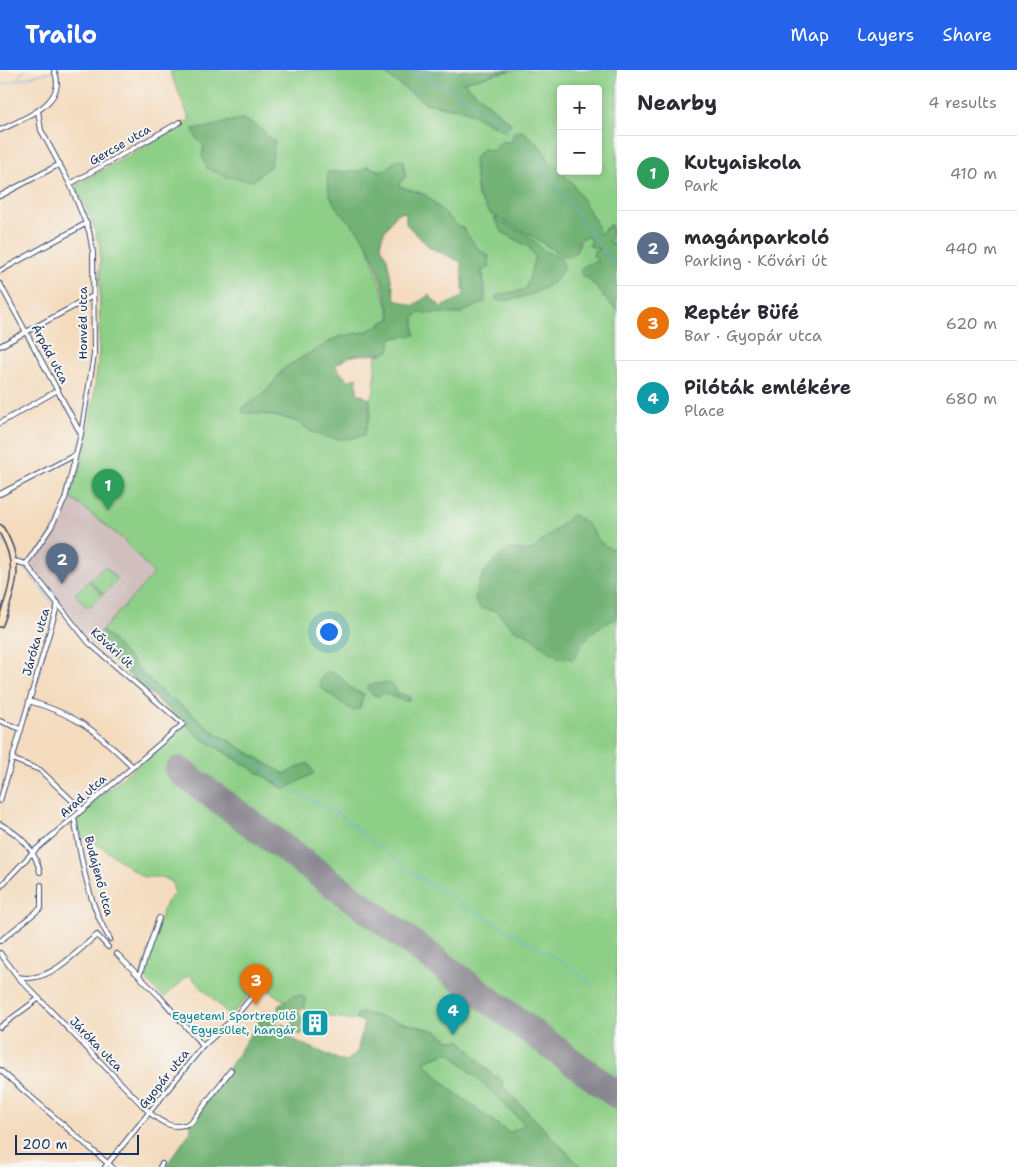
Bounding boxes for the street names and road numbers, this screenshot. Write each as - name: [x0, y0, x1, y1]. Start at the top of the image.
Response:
- street label: Gercse utca: [86, 121, 154, 169]
- street label: Honvéd utca: [75, 286, 91, 359]
- street label: Árpád utca: [28, 322, 73, 387]
- street label: Járóka utca: [19, 606, 53, 678]
- street label: Kővári út: [87, 624, 137, 672]
- street label: Arad utca: [56, 770, 110, 821]
- street label: Budajenő utca: [81, 834, 118, 918]
- street label: Járóka utca: [66, 1013, 126, 1075]
- street label: Gyopár utca: [135, 1046, 193, 1112]

